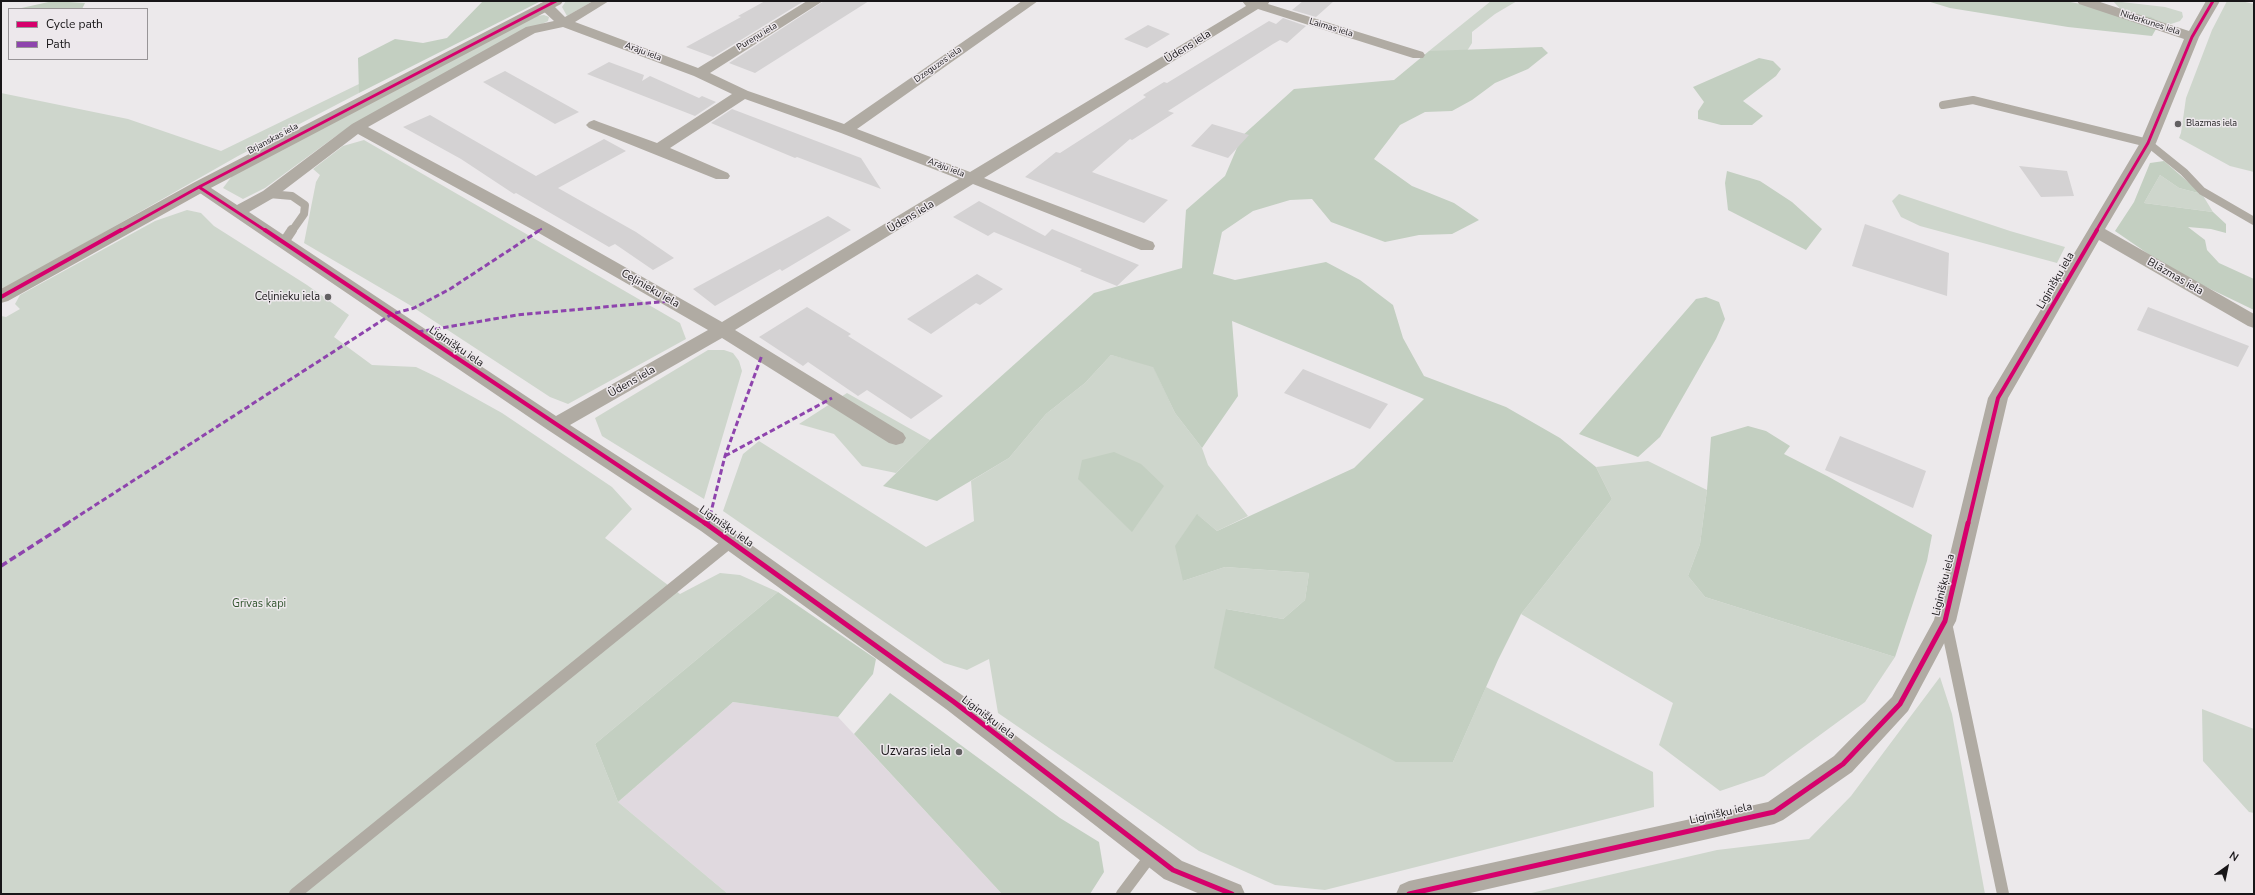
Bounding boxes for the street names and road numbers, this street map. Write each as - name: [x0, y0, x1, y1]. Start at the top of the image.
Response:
- street label: Niderkunes iela: [2119, 8, 2181, 38]
- street label: Laimas iela: [1308, 16, 1354, 40]
- street label: Pureņu iela: [735, 21, 779, 53]
- street label: Ūdens iela: [1162, 28, 1214, 66]
- street label: Arāju iela: [623, 40, 663, 64]
- street label: Dzeguzes iela: [912, 45, 964, 85]
- street label: Brjanskas iela: [246, 121, 300, 157]
- street label: Arāju iela: [926, 156, 966, 180]
- street label: Ūdens iela: [885, 198, 937, 236]
- street label: Liginišķu iela: [2034, 250, 2078, 312]
- street label: Blāzmas iela: [2145, 256, 2205, 298]
- street label: Ceļinieku iela: [618, 267, 682, 311]
- street label: Liginišķu iela: [426, 324, 486, 370]
- street label: Ūdens iela: [606, 363, 658, 401]
- street label: Liginišķu iela: [696, 503, 756, 551]
- street label: Liginišķu iela: [1930, 553, 1958, 617]
- street label: Liginišķu iela: [959, 694, 1017, 742]
- street label: Liginišķu iela: [1689, 800, 1753, 828]

